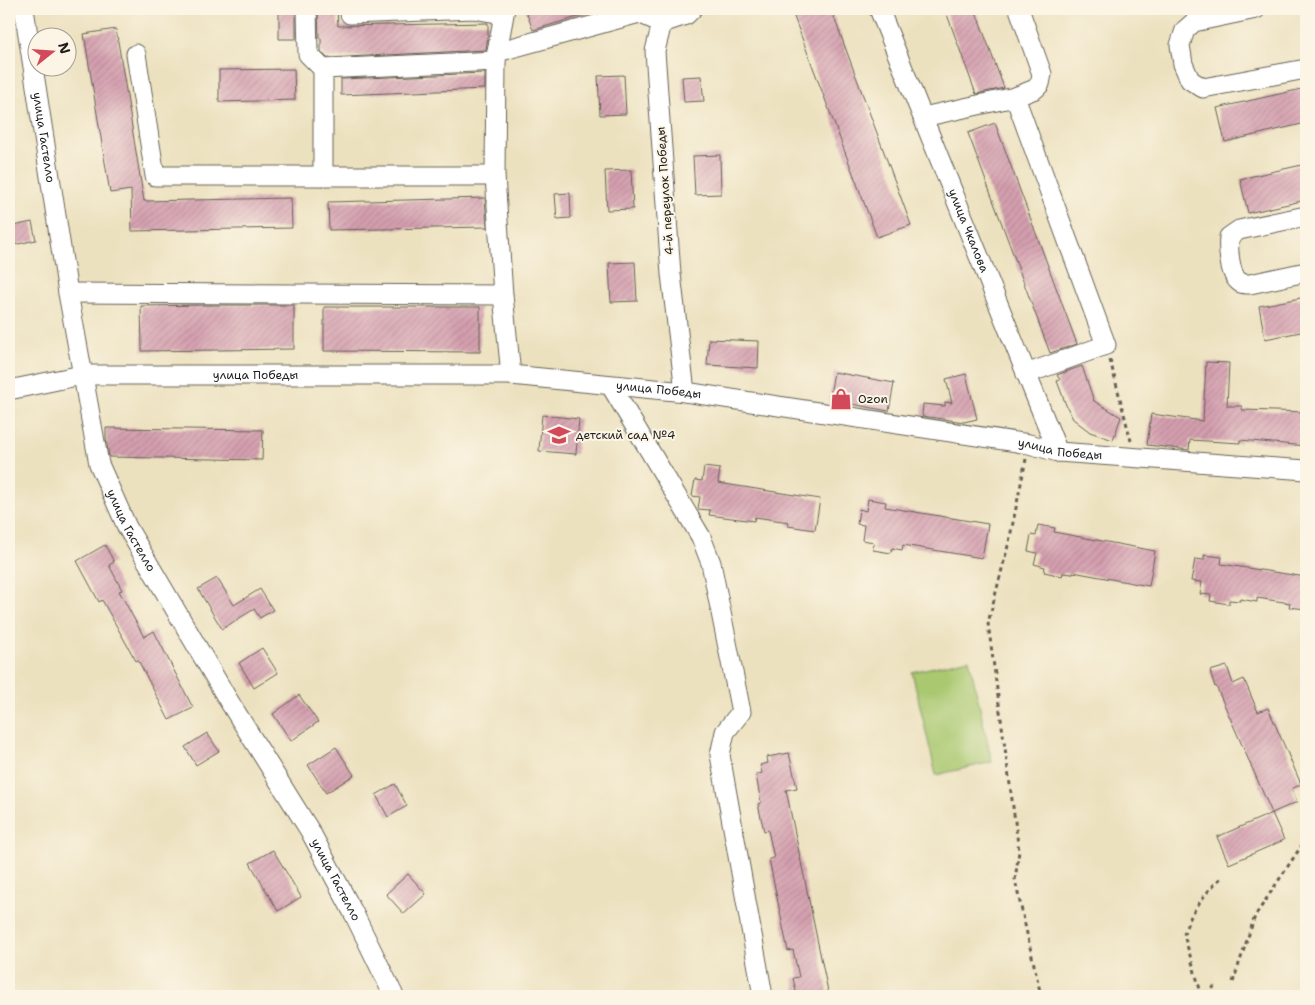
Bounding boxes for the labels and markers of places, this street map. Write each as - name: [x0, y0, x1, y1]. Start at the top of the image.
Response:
- shop icon: Ozon: [828, 386, 854, 412]
- place label: Ozon: [858, 391, 888, 407]
- school or university icon: детский сад №4: [546, 422, 572, 448]
- place label: детский сад №4: [576, 427, 675, 443]

